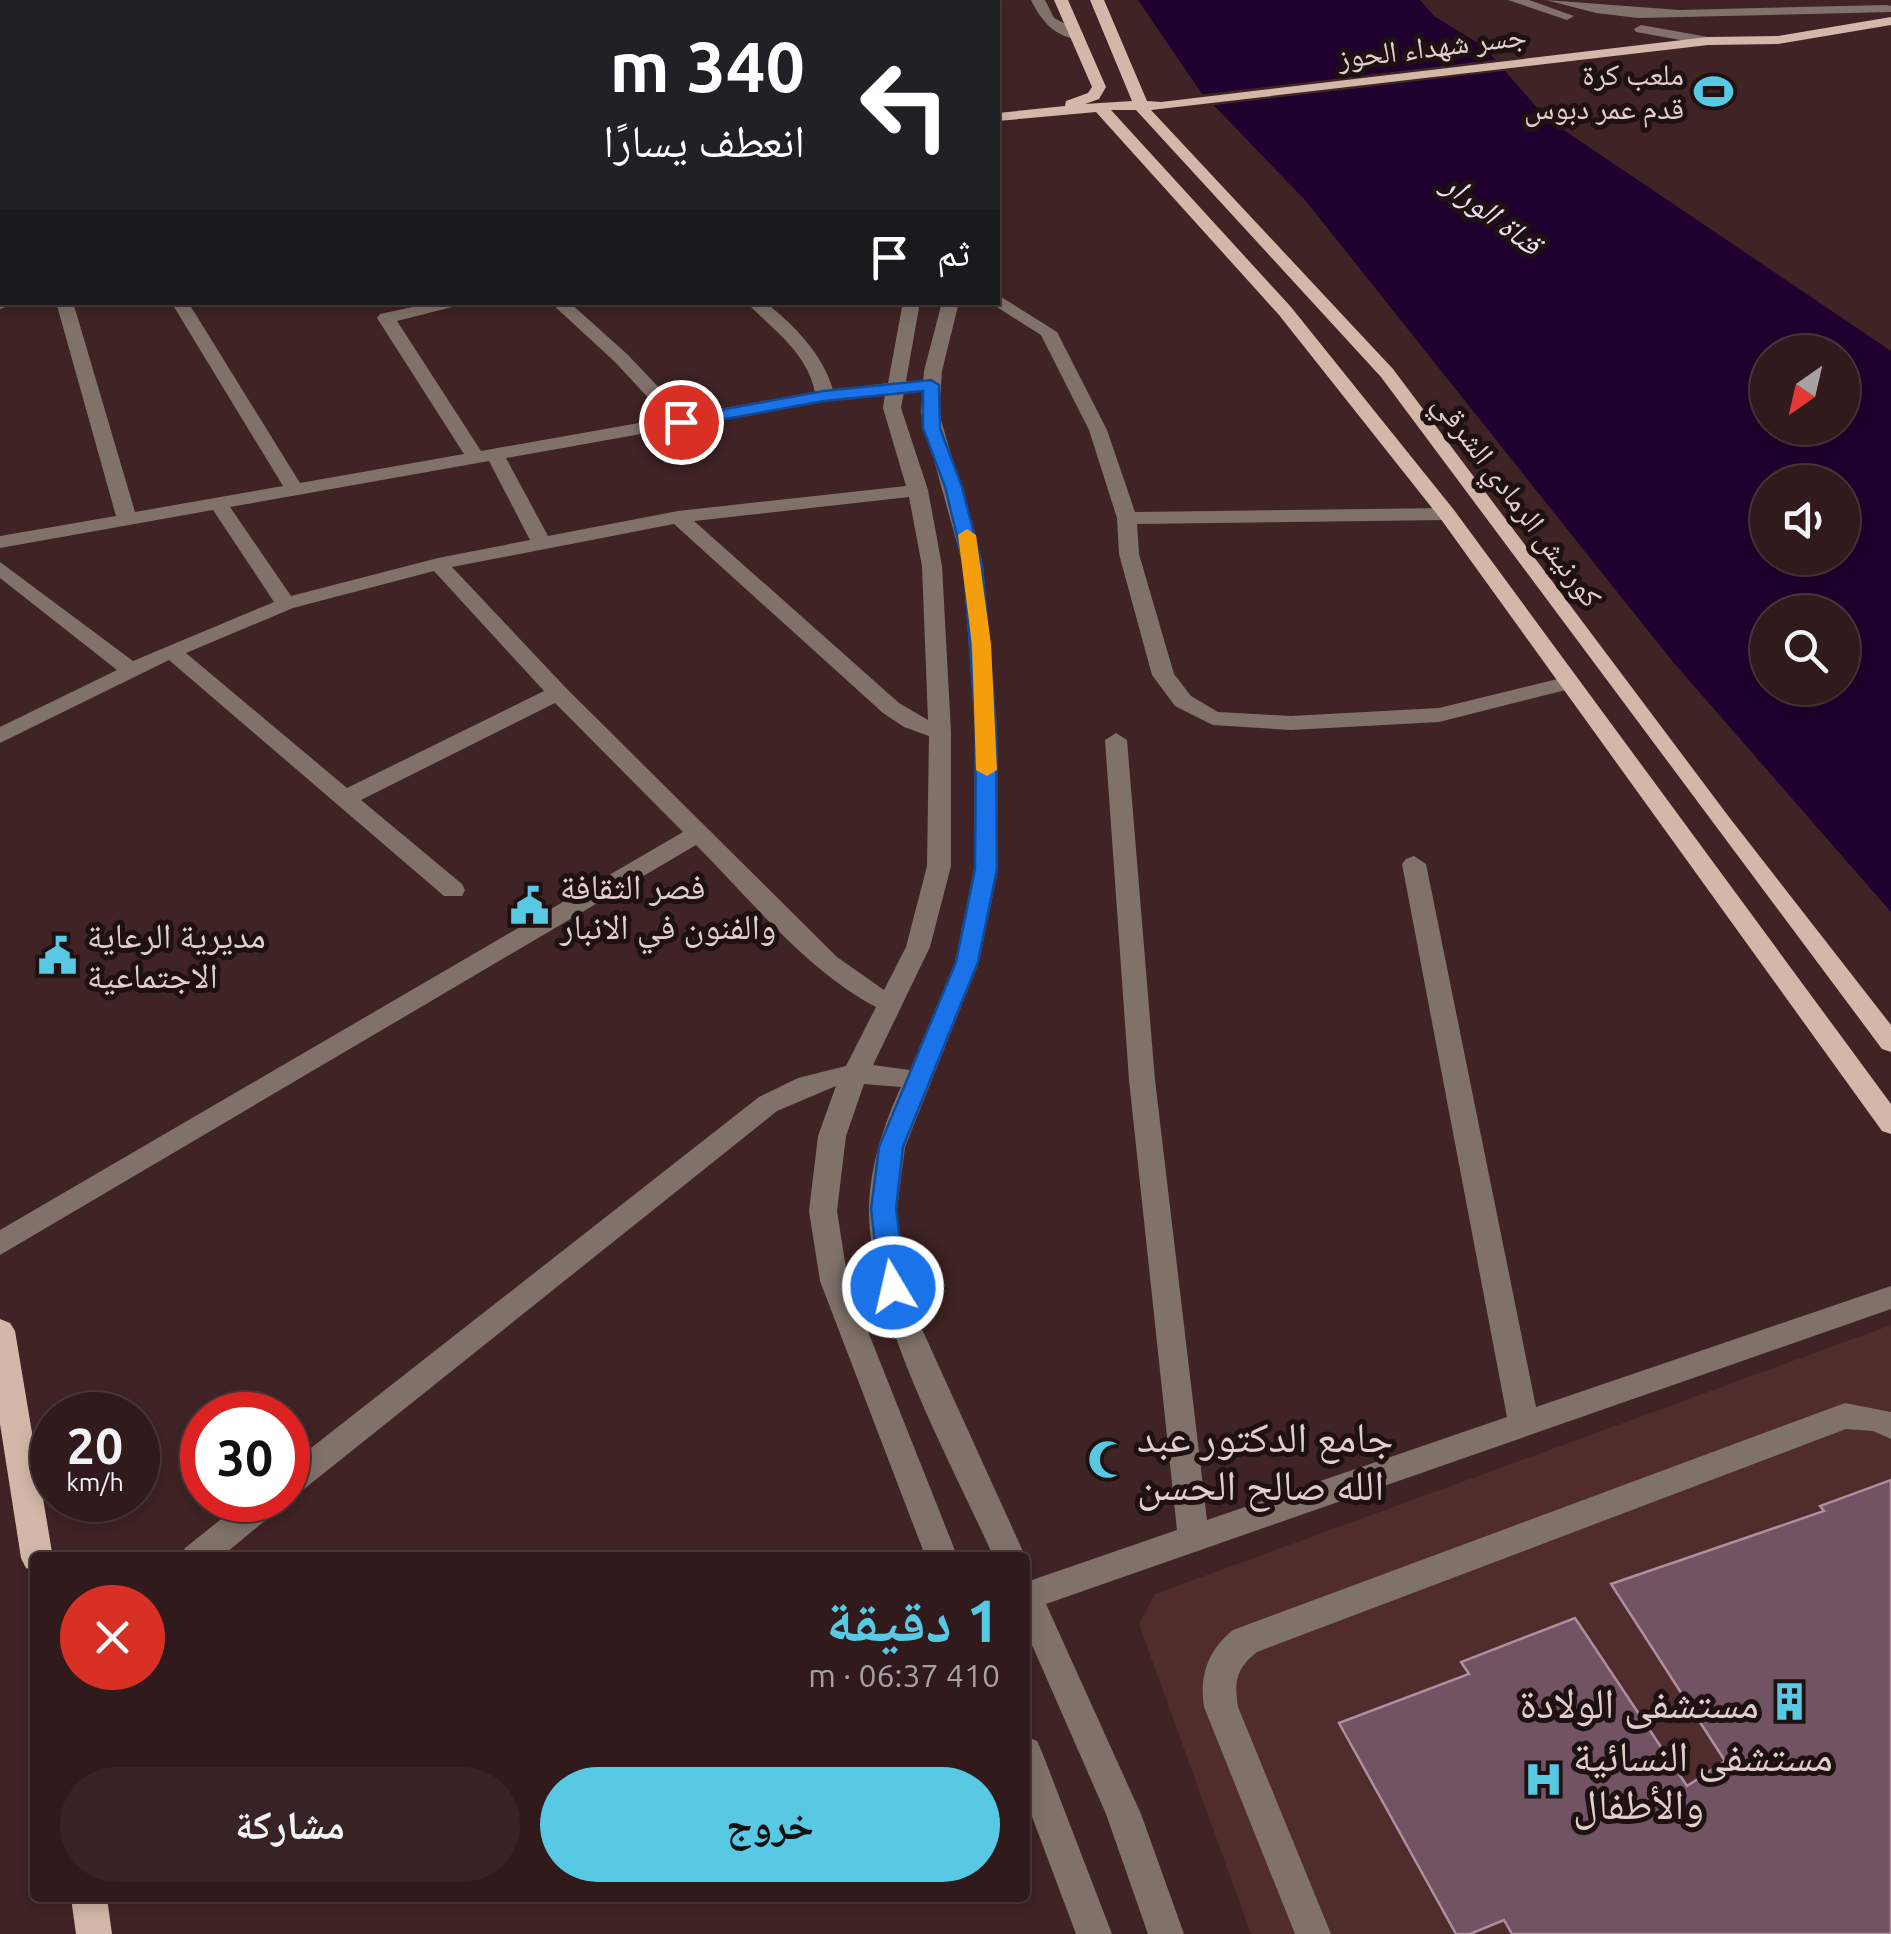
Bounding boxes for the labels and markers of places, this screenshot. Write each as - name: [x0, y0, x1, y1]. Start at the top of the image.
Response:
- place label: ملعب كرة قدم عمر دبوس: [1524, 57, 1684, 128]
- sports icon: ملعب كرة قدم عمر دبوس: [1693, 70, 1735, 112]
- pin: [639, 380, 724, 465]
- place label: فصر الثقافة والفنون في الانبار: [559, 866, 776, 955]
- public building icon: فصر الثقافة والفنون في الانبار: [509, 885, 551, 927]
- place label: مديرية الرعاية الاجتماعية: [87, 915, 266, 996]
- public building icon: مديرية الرعاية الاجتماعية: [36, 934, 78, 976]
- place label: جامع الدكتور عبد الله صالح الحسن: [1137, 1413, 1393, 1512]
- mosque icon: جامع الدكتور عبد الله صالح الحسن: [1086, 1439, 1128, 1481]
- place label: مستشفى الولادة: [1519, 1679, 1759, 1729]
- building icon: مستشفى الولادة: [1768, 1681, 1810, 1723]
- place label: مستشفى النسائية والأطفال: [1573, 1732, 1833, 1830]
- hospital icon: مستشفى النسائية والأطفال: [1522, 1758, 1564, 1800]

